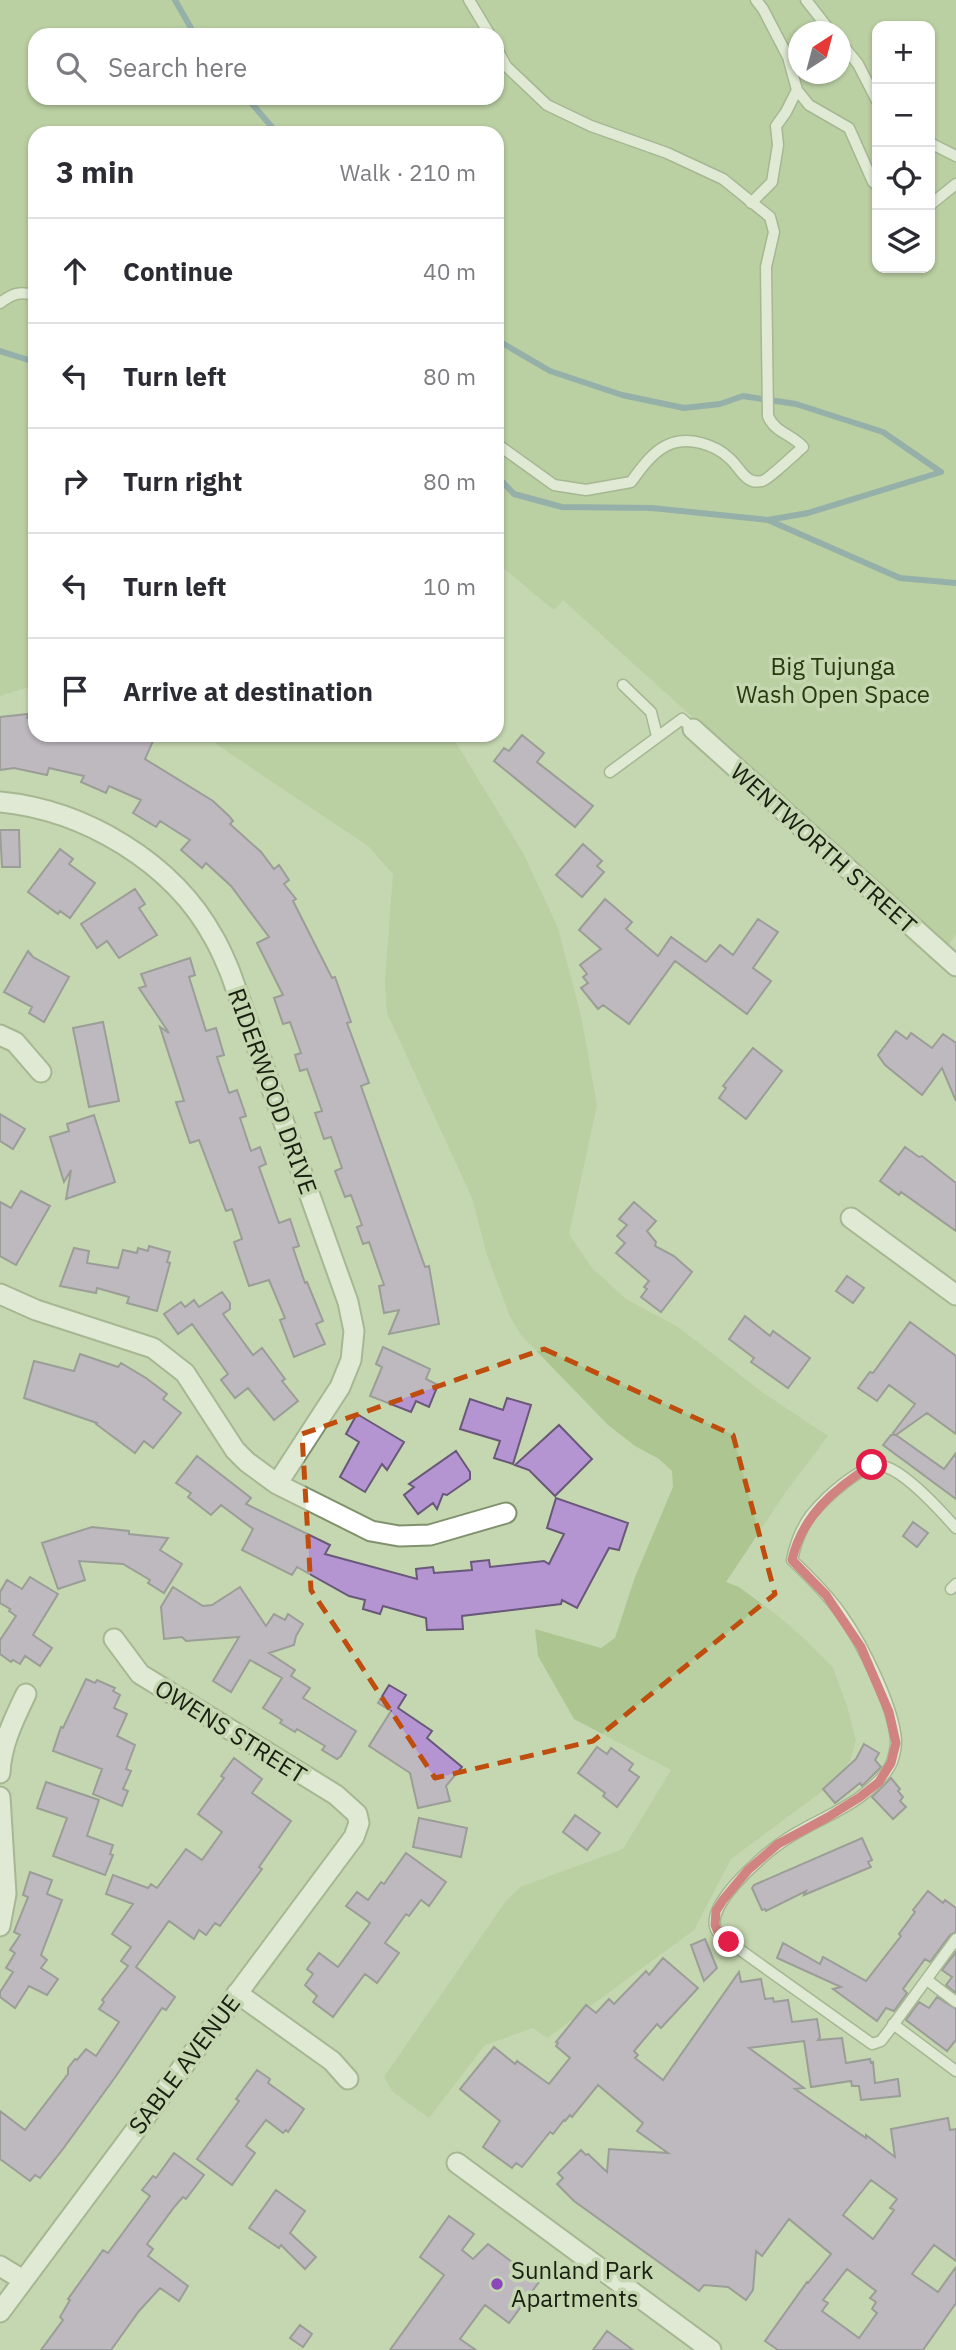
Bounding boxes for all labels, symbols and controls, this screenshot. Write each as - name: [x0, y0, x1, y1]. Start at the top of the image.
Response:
- north arrow: [788, 21, 851, 84]
- map controls: [872, 21, 935, 273]
- button: +: [872, 21, 935, 84]
- search box: [28, 28, 504, 105]
- icon: search: [52, 48, 90, 86]
- text: Search here: [108, 50, 247, 84]
- button: −: [872, 84, 935, 147]
- button: locate: [872, 147, 935, 210]
- text: 3 min: [56, 152, 134, 191]
- text: Walk · 210 m: [340, 157, 476, 187]
- button: layers: [872, 210, 935, 273]
- icon: ahead: [56, 252, 94, 290]
- text: Continue: [123, 254, 233, 288]
- text: 40 m: [423, 256, 476, 286]
- icon: left: [56, 357, 94, 395]
- text: Turn left: [123, 359, 226, 393]
- text: 80 m: [423, 361, 476, 391]
- icon: right: [56, 462, 94, 500]
- text: Turn right: [123, 464, 242, 498]
- text: 80 m: [423, 466, 476, 496]
- icon: left: [56, 567, 94, 605]
- text: Turn left: [123, 569, 226, 603]
- text: 10 m: [423, 571, 476, 601]
- park label: Big Tujunga Wash Open Space: [736, 650, 930, 710]
- icon: arrive: [56, 672, 94, 710]
- text: Arrive at destination: [123, 674, 373, 708]
- street label: WENTWORTH STREET: [724, 756, 924, 940]
- street label: RIDERWOOD DRIVE: [221, 984, 325, 1198]
- route start: [856, 1449, 887, 1480]
- street label: OWENS STREET: [149, 1671, 313, 1791]
- route end: [713, 1926, 744, 1957]
- street label: SABLE AVENUE: [121, 1988, 247, 2140]
- place label: Sunland Park Apartments: [511, 2254, 654, 2314]
- marker: Sunland Park Apartments: [489, 2276, 505, 2292]

